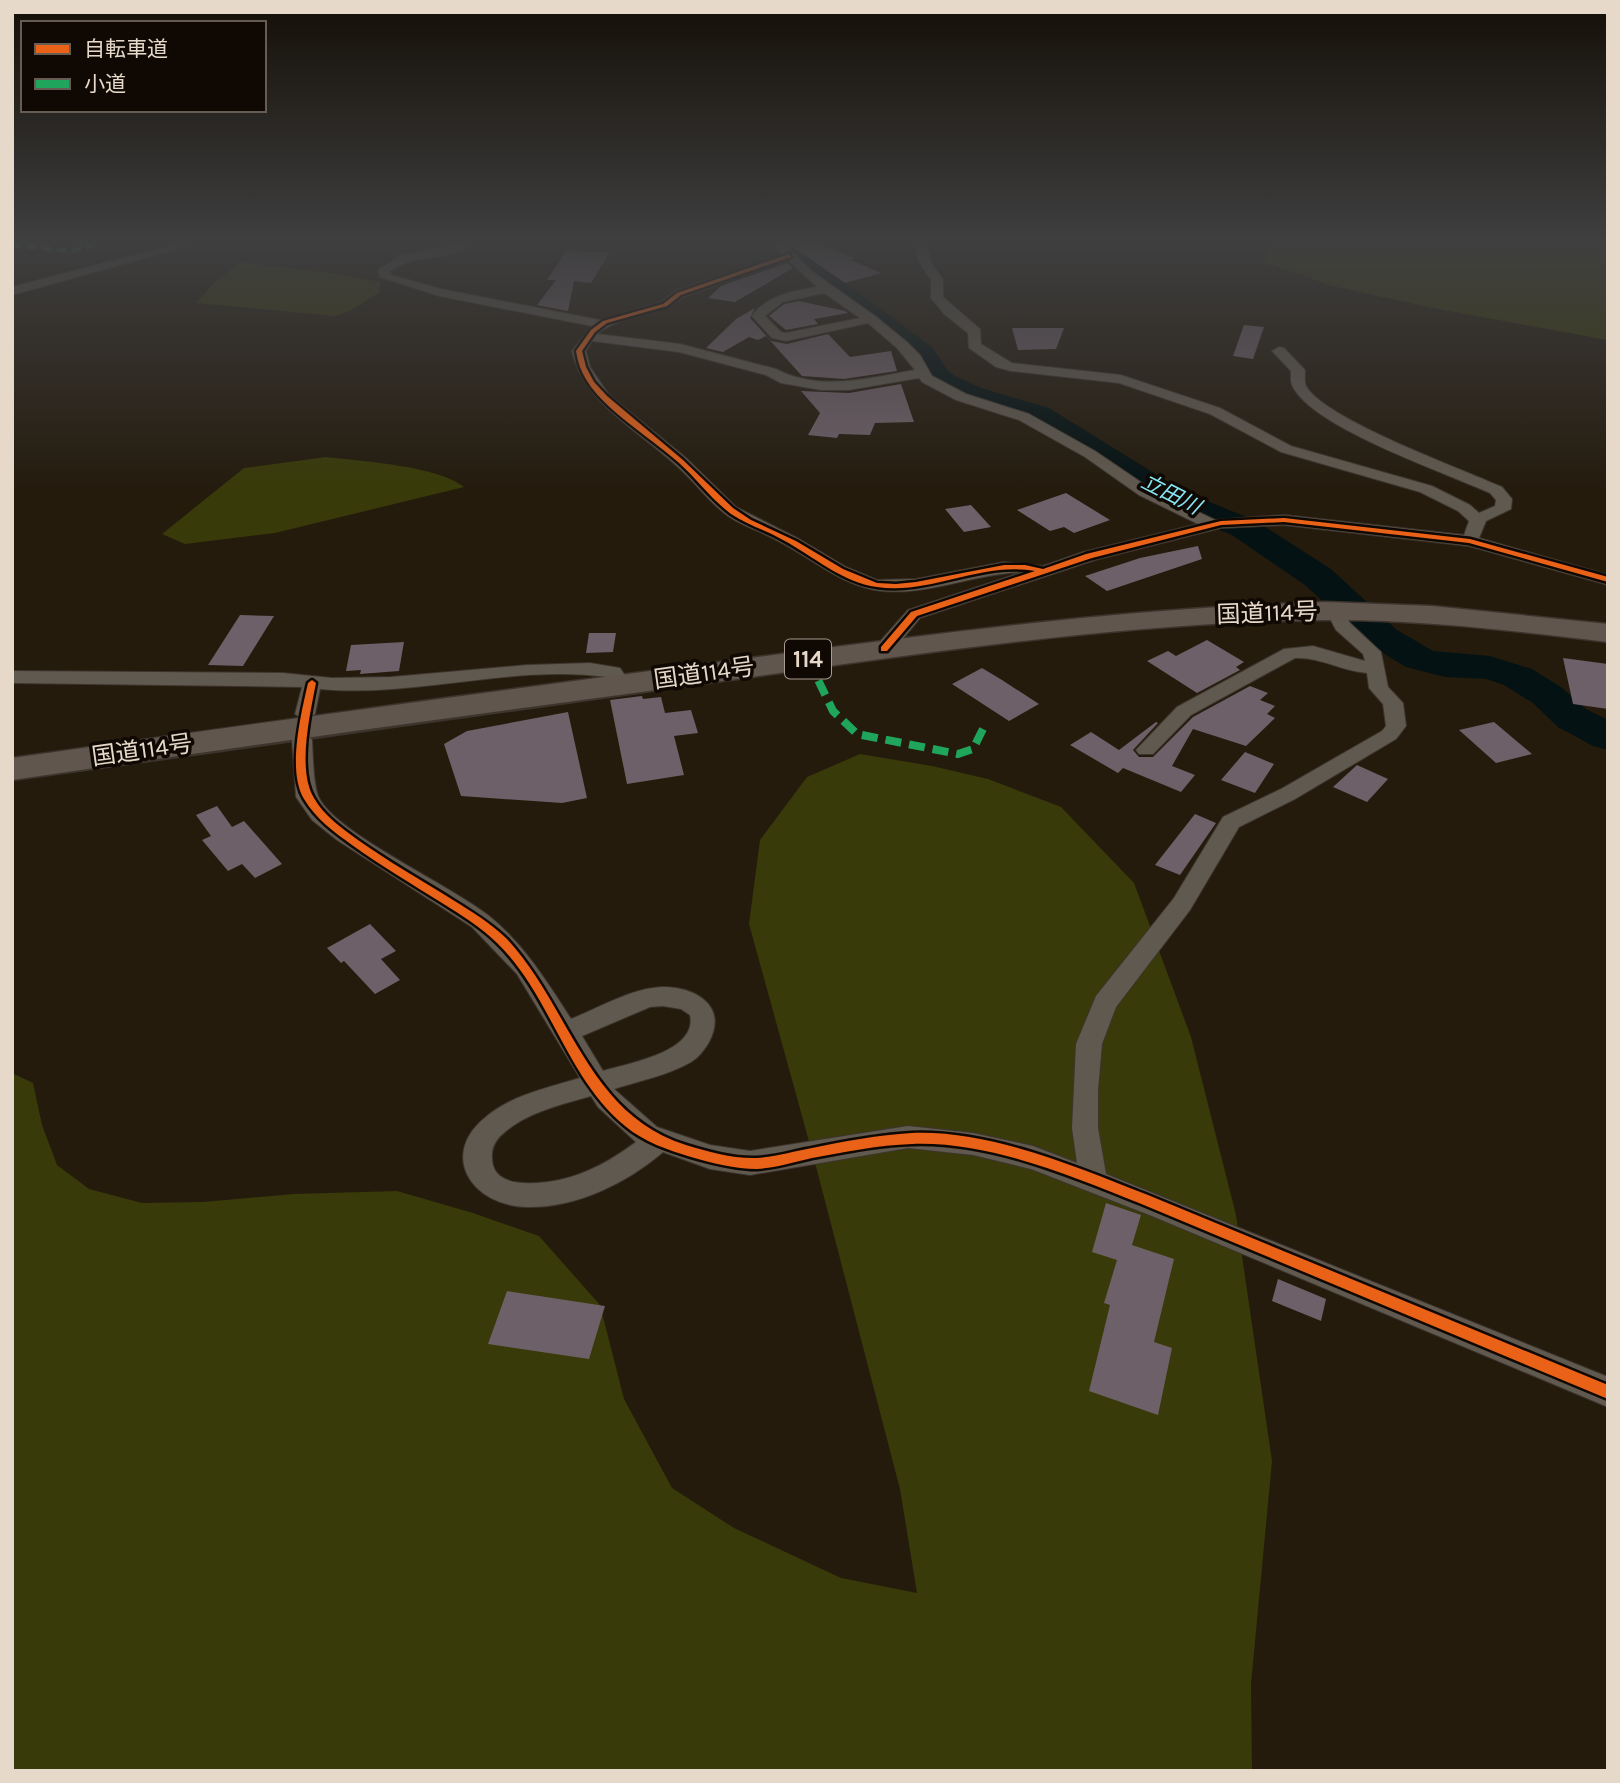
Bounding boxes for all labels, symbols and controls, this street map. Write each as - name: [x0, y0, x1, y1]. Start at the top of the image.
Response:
- legend: [21, 21, 266, 112]
- text: 自転車道: [84, 37, 168, 61]
- text: 小道: [84, 72, 126, 96]
- water label: 立田川: [1137, 469, 1206, 520]
- street label: 国道114号: [1216, 597, 1318, 629]
- road number: 114: [785, 639, 831, 678]
- street label: 国道114号: [652, 652, 756, 694]
- street label: 国道114号: [90, 729, 194, 771]

